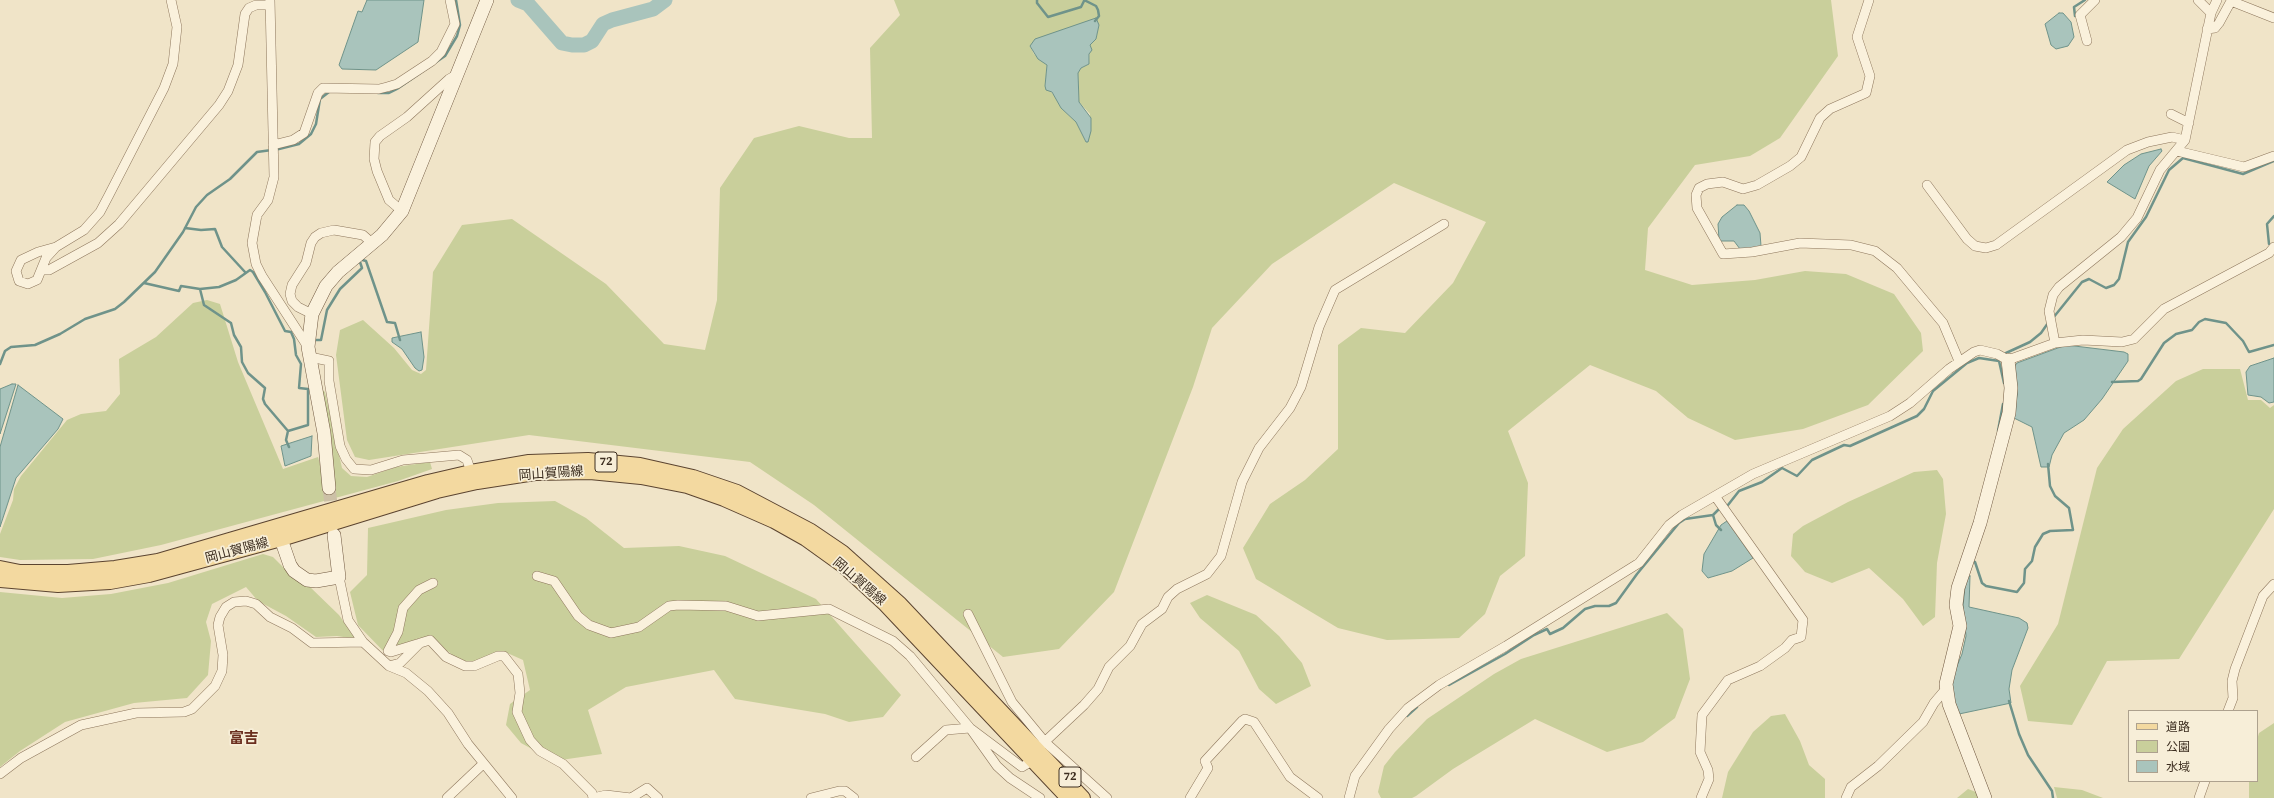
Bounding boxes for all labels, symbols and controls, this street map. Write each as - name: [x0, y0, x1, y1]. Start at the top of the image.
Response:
- road number: 72: [595, 452, 617, 472]
- street label: 岡山賀陽線: [518, 464, 584, 484]
- street label: 岡山賀陽線: [204, 535, 270, 567]
- street label: 岡山賀陽線: [829, 555, 889, 609]
- legend: [2128, 710, 2258, 782]
- text: 道路: [2166, 719, 2190, 735]
- district label: 富吉: [229, 730, 259, 748]
- text: 公園: [2166, 739, 2190, 755]
- text: 水域: [2166, 759, 2190, 775]
- road number: 72: [1059, 767, 1081, 787]

